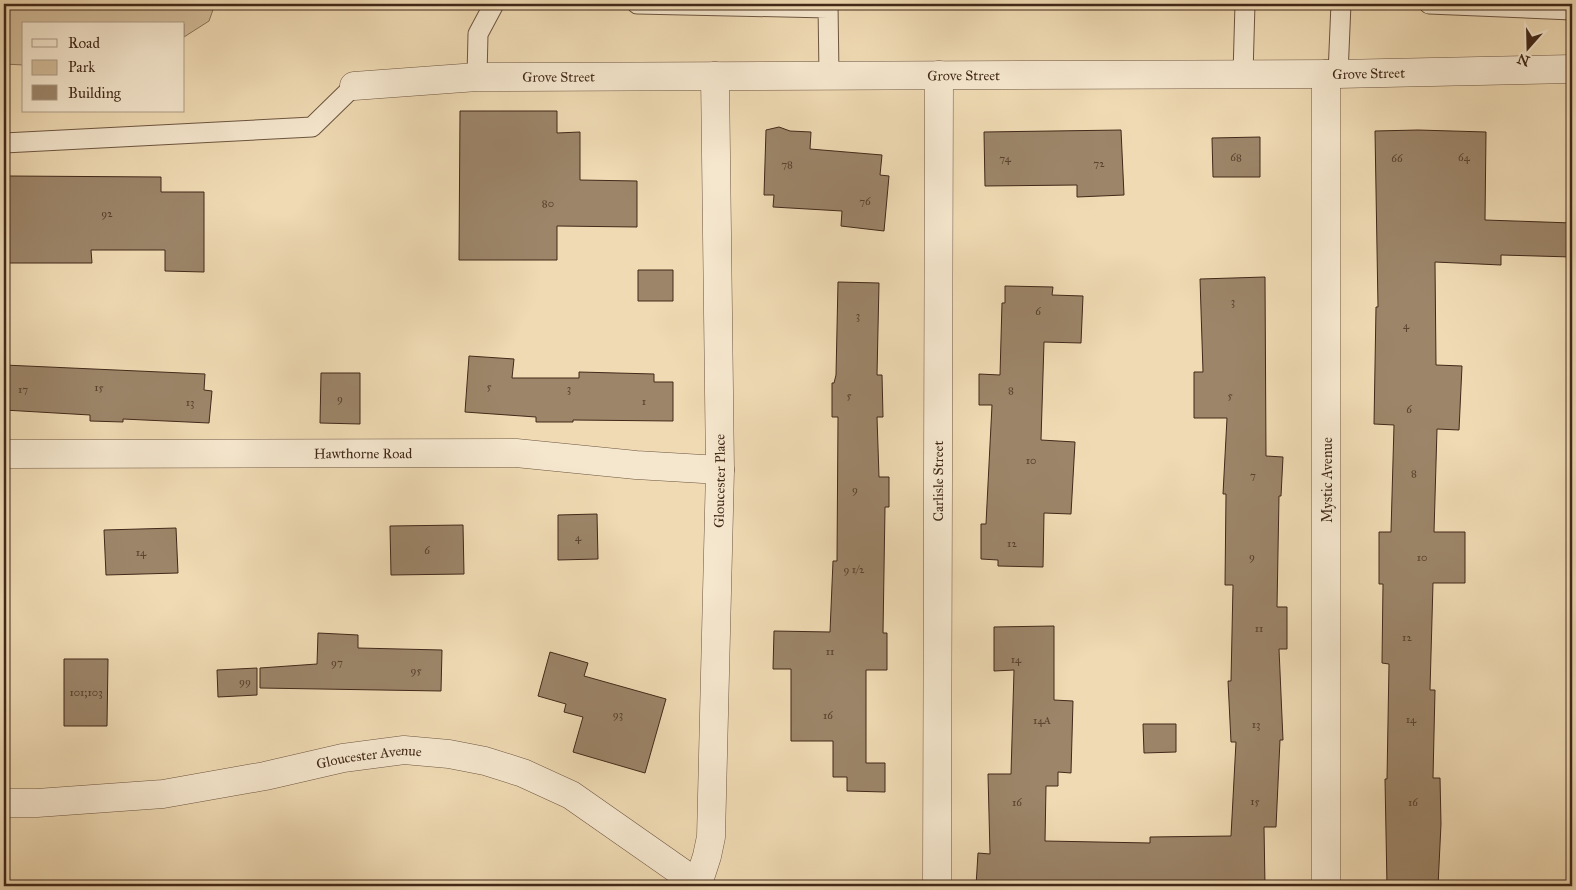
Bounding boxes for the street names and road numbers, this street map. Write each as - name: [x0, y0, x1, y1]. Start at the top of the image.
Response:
- street label: Grove Street: [1332, 65, 1405, 83]
- street label: Grove Street: [927, 67, 1000, 84]
- street label: Grove Street: [522, 69, 595, 86]
- street label: Gloucester Place: [711, 434, 729, 528]
- street label: Mystic Avenue: [1319, 437, 1336, 523]
- street label: Carlisle Street: [930, 441, 947, 521]
- street label: Hawthorne Road: [314, 445, 412, 462]
- street label: Gloucester Avenue: [315, 742, 423, 773]

